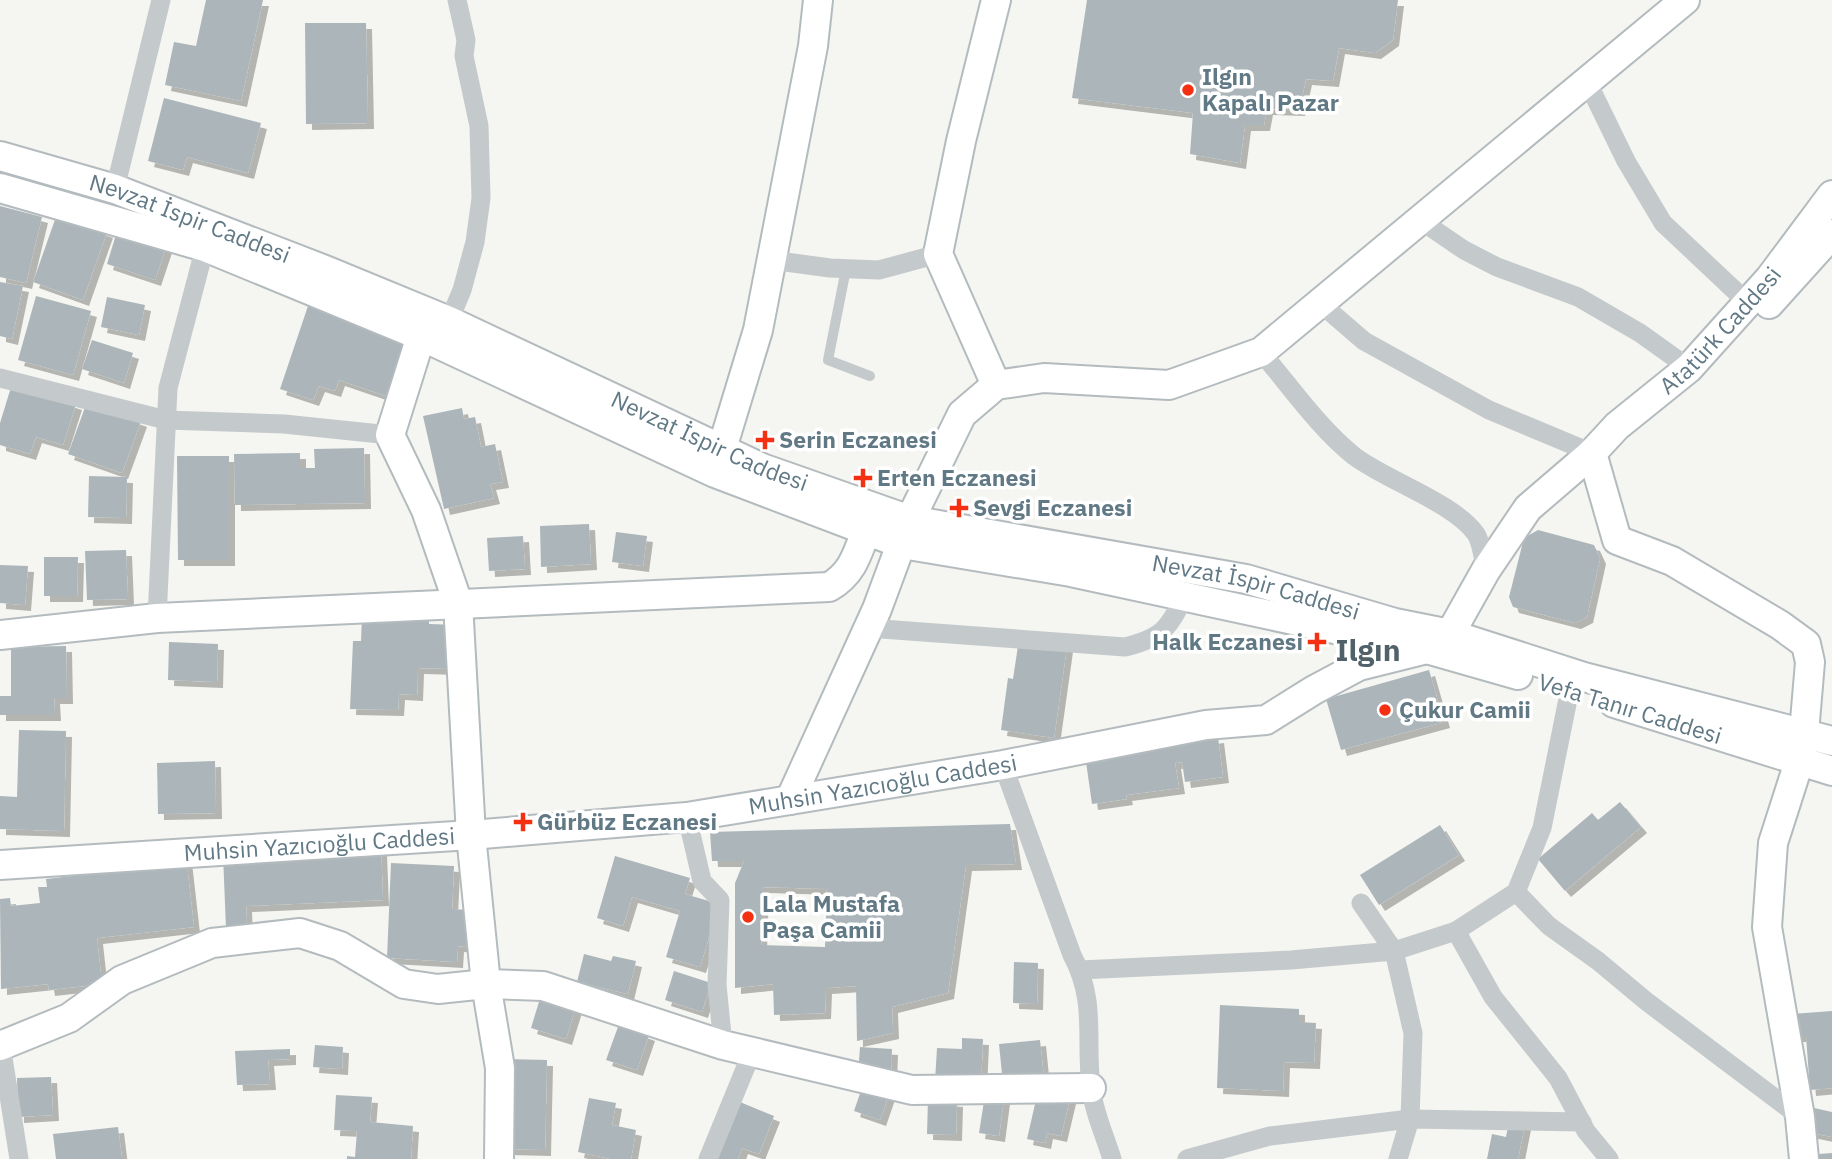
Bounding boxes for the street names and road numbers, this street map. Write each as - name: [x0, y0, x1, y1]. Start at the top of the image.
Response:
- street label: Nevzat İspir Caddesi: [86, 166, 295, 269]
- street label: Atatürk Caddesi: [1653, 260, 1787, 400]
- street label: Nevzat İspir Caddesi: [607, 383, 812, 497]
- street label: Nevzat İspir Caddesi: [1150, 547, 1364, 626]
- street label: Vefa Tanır Caddesi: [1535, 666, 1726, 750]
- street label: Muhsin Yazıcıoğlu Caddesi: [746, 747, 1019, 821]
- street label: Muhsin Yazıcıoğlu Caddesi: [183, 820, 456, 867]

